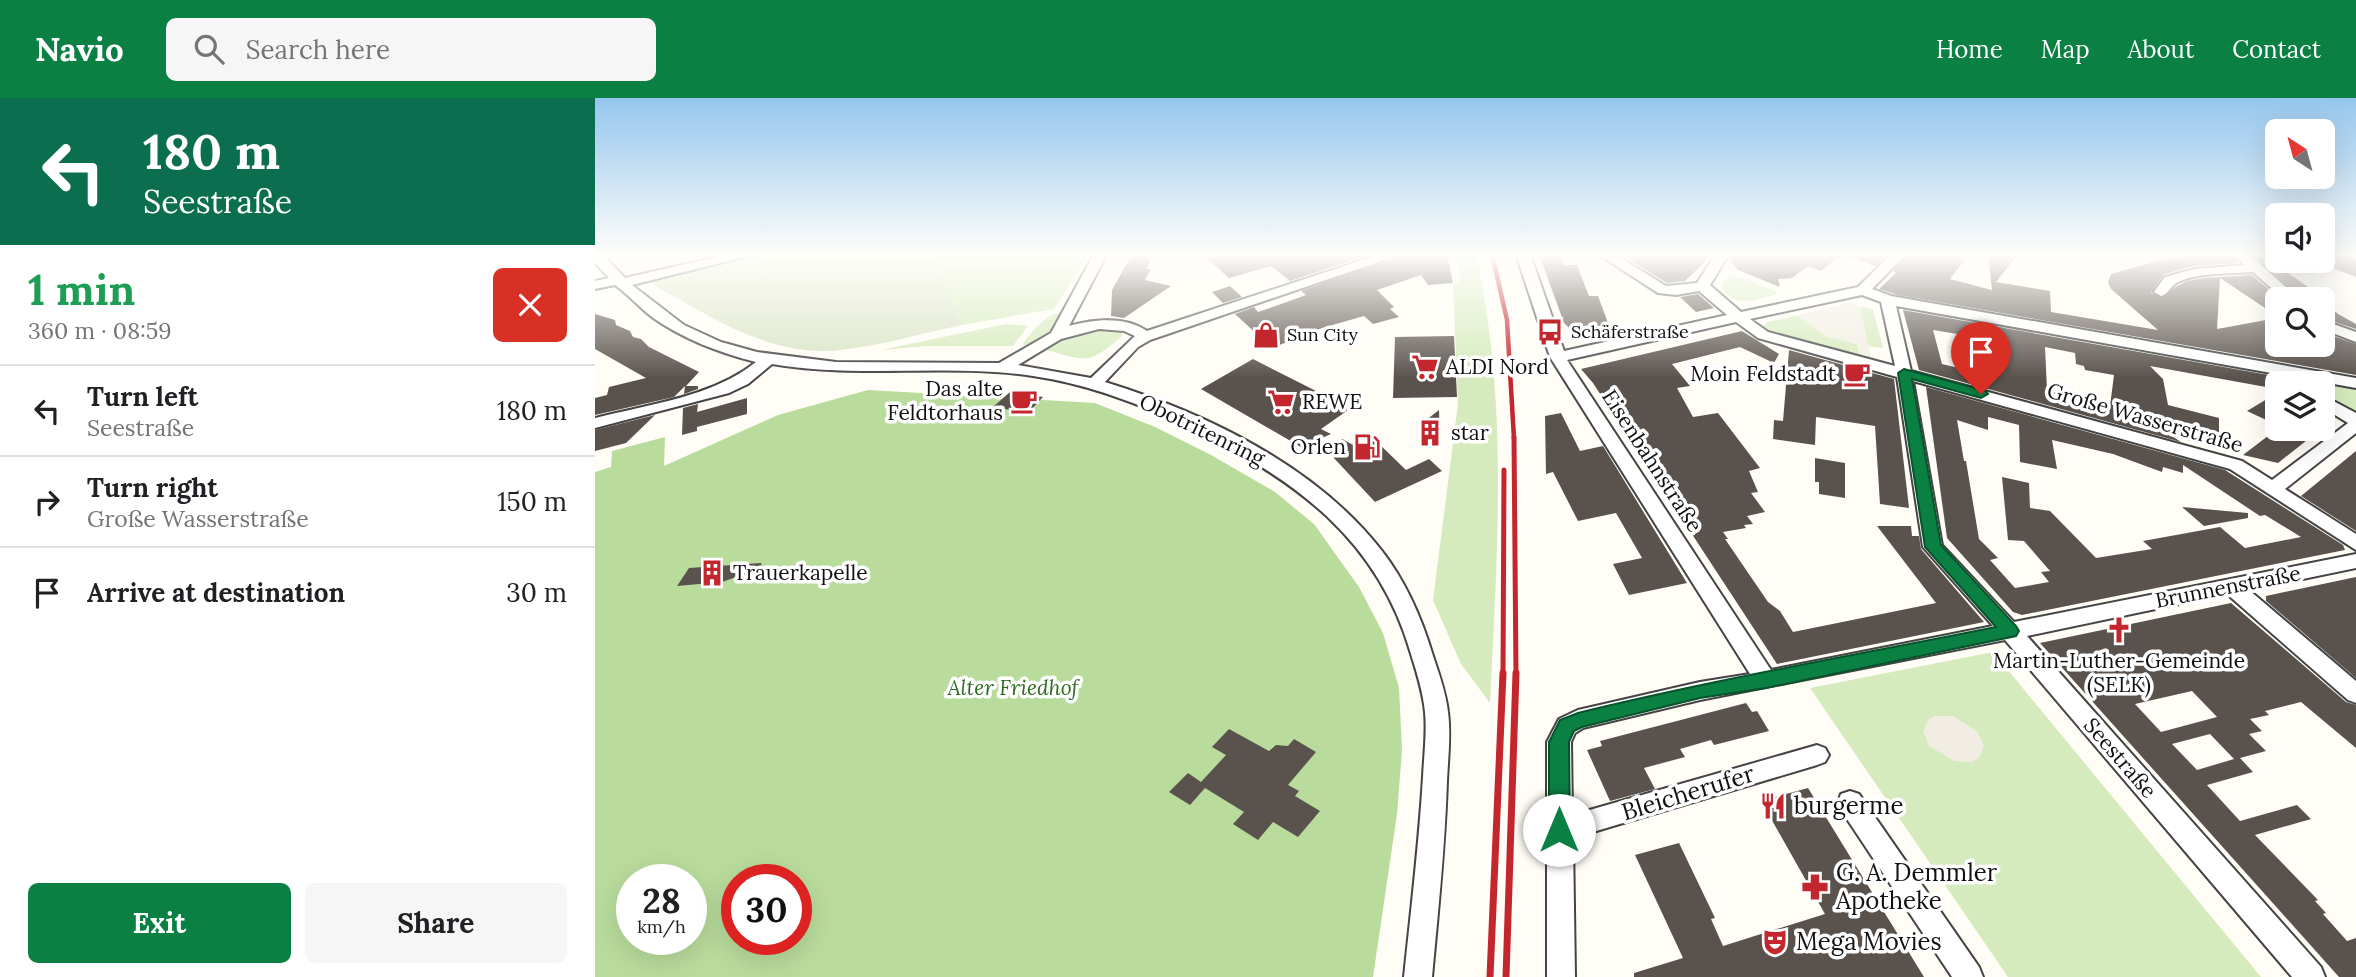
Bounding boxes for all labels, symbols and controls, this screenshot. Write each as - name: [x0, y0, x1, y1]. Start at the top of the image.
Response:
- search box: [166, 18, 656, 81]
- text: Navio: [35, 28, 124, 70]
- icon: search: [190, 30, 228, 68]
- text: Search here: [246, 33, 390, 66]
- text: Home: [1936, 34, 2003, 65]
- text: Map: [2041, 34, 2090, 65]
- text: About: [2128, 34, 2194, 65]
- text: Contact: [2232, 34, 2321, 65]
- north arrow: [2265, 119, 2335, 189]
- map controls: [2265, 119, 2335, 441]
- text: 180 m: [143, 120, 280, 182]
- icon: left: [28, 126, 119, 217]
- text: Seestraße: [143, 181, 292, 222]
- button: sound: [2265, 203, 2335, 273]
- text: 1 min: [28, 263, 135, 317]
- button: close: [493, 268, 567, 342]
- button: search: [2265, 287, 2335, 357]
- text: 360 m · 08:59: [28, 316, 172, 345]
- bus stop icon: Schäferstraße: [1535, 317, 1565, 347]
- shop icon: Sun City: [1251, 320, 1281, 350]
- place label: Schäferstraße: [1571, 320, 1689, 343]
- pin: [1951, 322, 2011, 394]
- place label: Sun City: [1287, 323, 1358, 346]
- icon: arrive: [1962, 333, 2000, 371]
- supermarket icon: ALDI Nord: [1410, 352, 1440, 382]
- place label: ALDI Nord: [1445, 353, 1549, 380]
- cafe icon: Moin Feldstadt: [1842, 359, 1872, 389]
- place label: Moin Feldstadt: [1690, 360, 1837, 387]
- button: layers: [2265, 371, 2335, 441]
- place label: Das alte Feldtorhaus: [887, 375, 1003, 426]
- street label: Große Wasserstraße: [2044, 377, 2246, 458]
- text: Turn left: [87, 380, 198, 413]
- street label: Eisenbahnstraße: [1596, 384, 1709, 537]
- cafe icon: Das alte Feldtorhaus: [1009, 386, 1039, 416]
- supermarket icon: REWE: [1266, 387, 1296, 417]
- street label: Obotritenring: [1135, 388, 1270, 472]
- place label: REWE: [1302, 388, 1362, 415]
- icon: left: [28, 392, 66, 430]
- text: 180 m: [497, 394, 567, 427]
- text: Seestraße: [87, 413, 194, 442]
- building icon: star: [1415, 418, 1445, 448]
- place label: star: [1451, 419, 1489, 446]
- fuel station icon: Orlen: [1352, 432, 1382, 462]
- place label: Orlen: [1290, 433, 1346, 460]
- text: Turn right: [87, 471, 218, 504]
- icon: right: [28, 483, 66, 521]
- text: 150 m: [497, 485, 567, 518]
- text: Große Wasserstraße: [87, 504, 309, 533]
- building icon: Trauerkapelle: [697, 558, 727, 588]
- place label: Trauerkapelle: [733, 559, 868, 586]
- street label: Brunnenstraße: [2153, 559, 2303, 614]
- icon: arrive: [28, 574, 66, 612]
- text: Arrive at destination: [87, 576, 345, 609]
- text: 30 m: [506, 576, 567, 609]
- church icon: Martin-Luther-Gemeinde (SELK): [2104, 615, 2134, 645]
- place label: Martin-Luther-Gemeinde (SELK): [1993, 647, 2245, 698]
- park label: Alter Friedhof: [947, 674, 1081, 701]
- street label: Seestraße: [2078, 712, 2163, 803]
- street label: Bleicherufer: [1618, 757, 1759, 827]
- place label: burgerme: [1794, 790, 1904, 821]
- restaurant icon: burgerme: [1758, 791, 1788, 821]
- position arrow: [1522, 793, 1596, 867]
- place label: G. A. Demmler Apotheke: [1835, 857, 1998, 916]
- speed limit sign: 30: [721, 864, 812, 955]
- pharmacy icon: G. A. Demmler Apotheke: [1800, 872, 1830, 902]
- text: 28: [642, 878, 681, 923]
- button: Exit: [28, 883, 291, 963]
- button: Share: [305, 883, 567, 963]
- text: km/h: [637, 915, 686, 938]
- place label: Mega Movies: [1796, 926, 1942, 957]
- theatre icon: Mega Movies: [1760, 927, 1790, 957]

